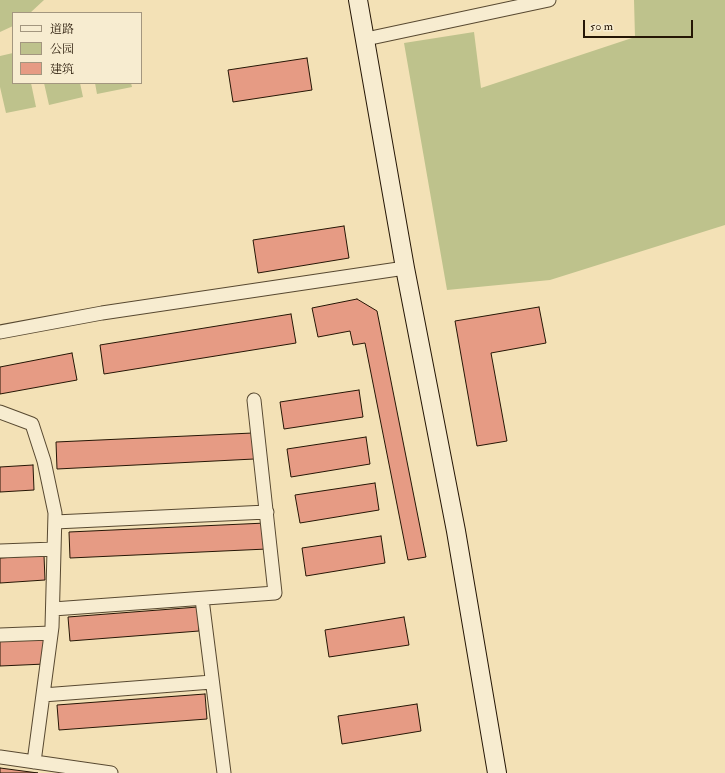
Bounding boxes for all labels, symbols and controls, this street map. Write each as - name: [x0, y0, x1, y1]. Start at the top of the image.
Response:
- legend: [12, 12, 142, 84]
- scale bar: [585, 12, 695, 38]
- text: 50 m: [590, 19, 613, 34]
- text: 道路: [50, 22, 74, 37]
- text: 公园: [50, 42, 74, 57]
- text: 建筑: [50, 62, 74, 77]

